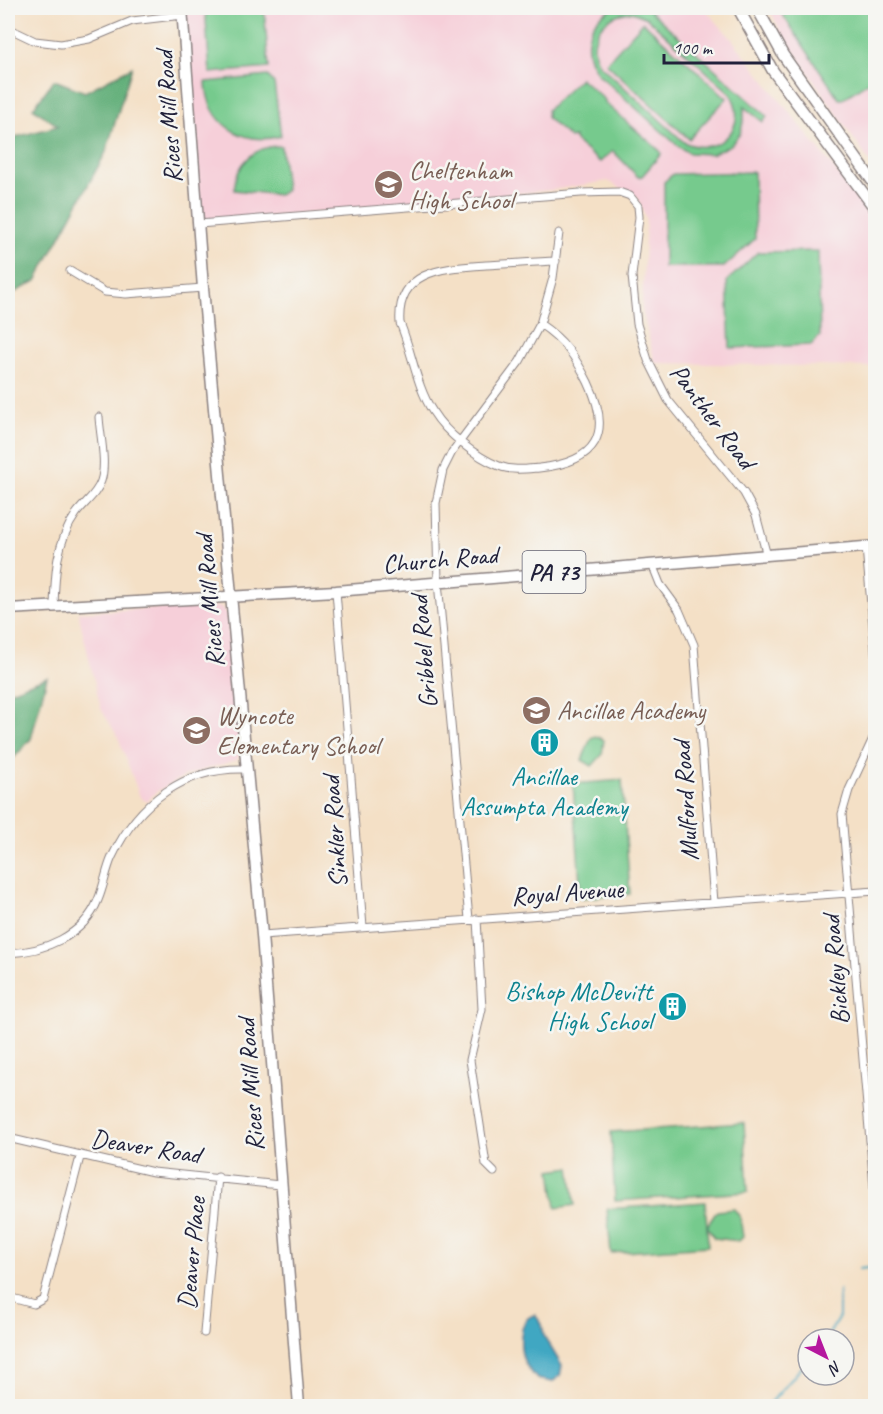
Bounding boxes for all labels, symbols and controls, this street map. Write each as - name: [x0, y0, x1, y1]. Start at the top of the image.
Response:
- scale bar: [664, 27, 769, 65]
- text: 100 m: [673, 37, 714, 59]
- street label: Rices Mill Road: [147, 46, 190, 184]
- place label: Cheltenham High School: [409, 154, 518, 217]
- school or university icon: Cheltenham High School: [372, 169, 404, 201]
- street label: Panther Road: [662, 357, 765, 478]
- street label: Rices Mill Road: [187, 530, 232, 669]
- street label: Church Road: [381, 538, 503, 581]
- road number: PA 73: [522, 551, 586, 593]
- street label: Gribbel Road: [402, 590, 445, 710]
- school or university icon: Ancillae Academy: [520, 694, 552, 726]
- place label: Ancillae Academy: [557, 694, 707, 727]
- place label: Wyncote Elementary School: [217, 699, 384, 762]
- school or university icon: Wyncote Elementary School: [180, 714, 212, 746]
- building icon: Ancillae Assumpta Academy: [528, 726, 560, 758]
- street label: Mulford Road: [665, 736, 706, 862]
- place label: Ancillae Assumpta Academy: [461, 760, 629, 823]
- street label: Sinkler Road: [314, 771, 355, 889]
- street label: Royal Avenue: [510, 872, 626, 913]
- street label: Bickley Road: [814, 910, 857, 1026]
- place label: Bishop McDevitt High School: [505, 975, 657, 1038]
- building icon: Bishop McDevitt High School: [657, 990, 689, 1022]
- street label: Rices Mill Road: [229, 1014, 272, 1152]
- street label: Deaver Road: [89, 1122, 207, 1172]
- street label: Deaver Place: [170, 1194, 213, 1310]
- north arrow: [796, 1327, 856, 1387]
- text: N: [823, 1357, 846, 1380]

